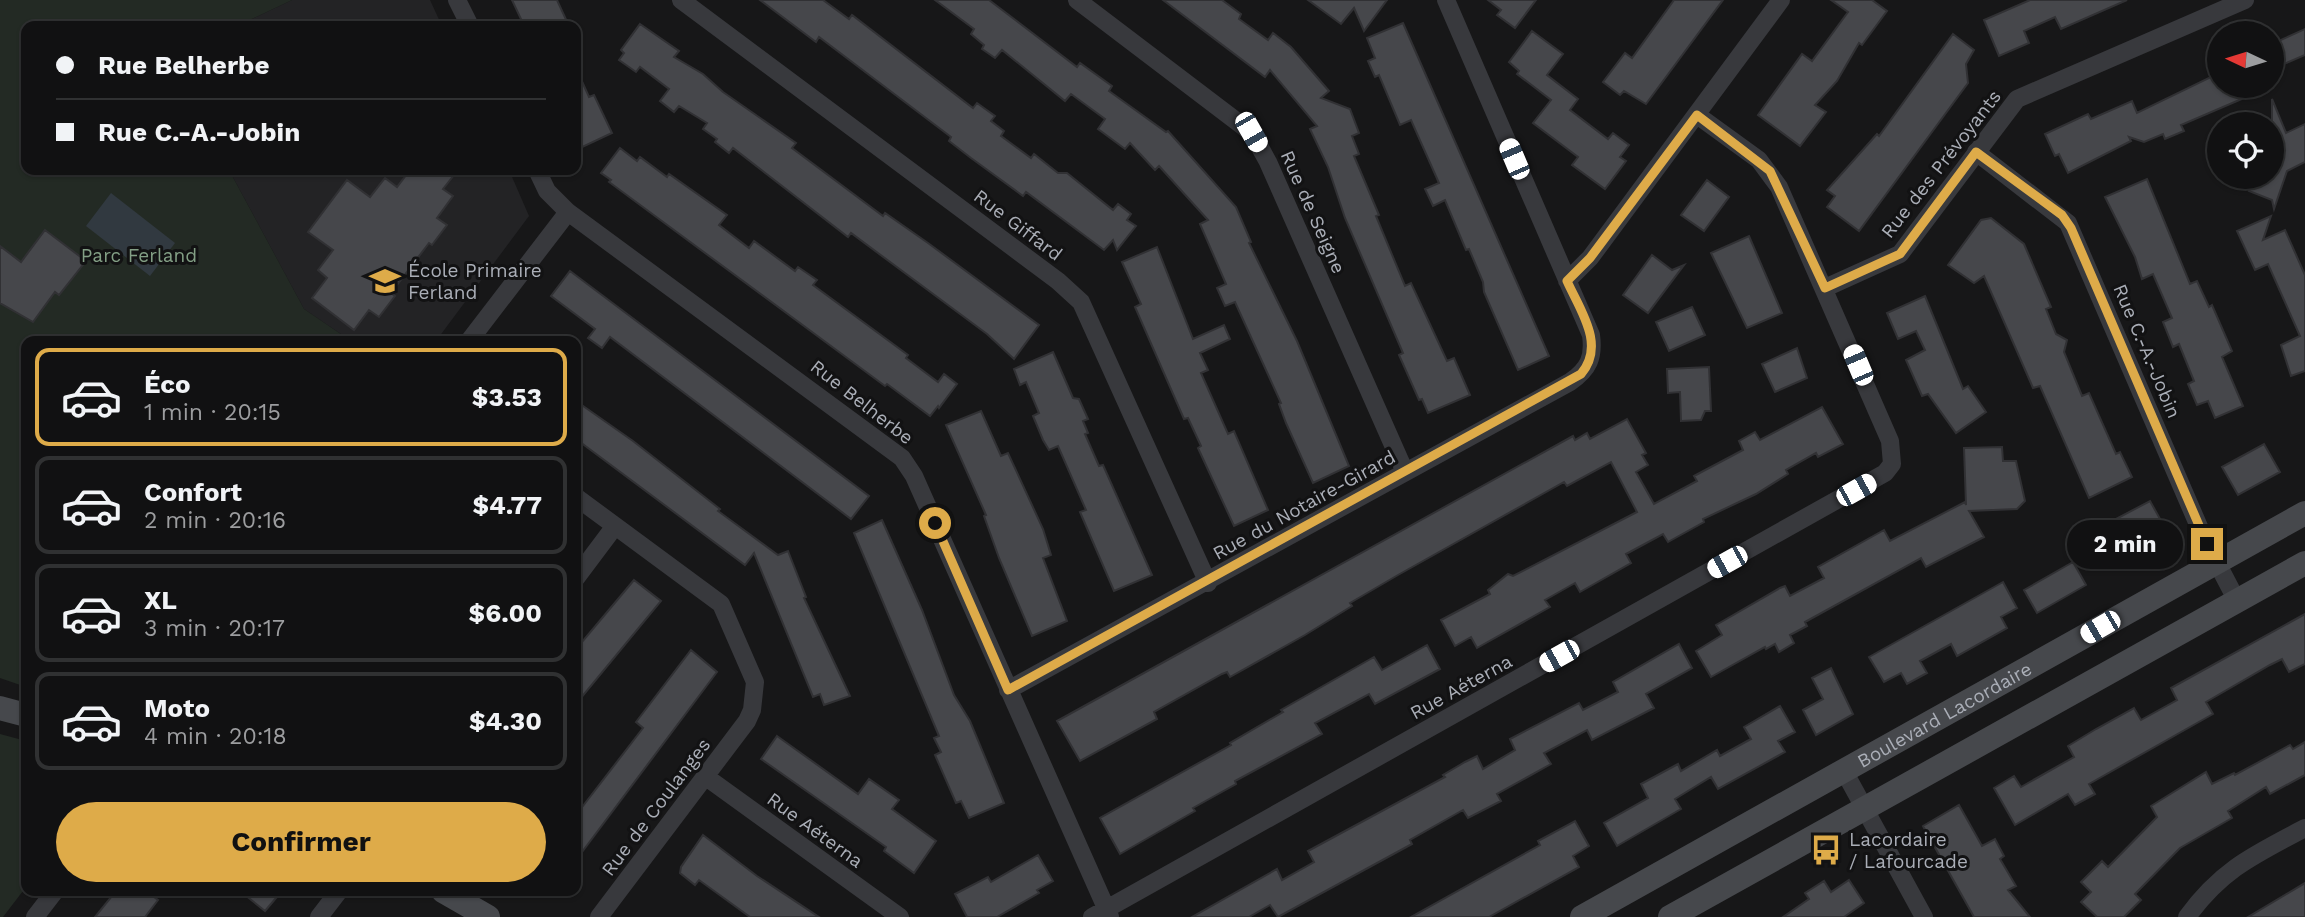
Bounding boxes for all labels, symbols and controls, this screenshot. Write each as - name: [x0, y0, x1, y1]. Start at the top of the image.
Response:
- north arrow: [2207, 21, 2284, 98]
- map controls: [2207, 21, 2284, 189]
- text: Rue Belherbe: [98, 50, 269, 80]
- street label: Rue des Prévoyants: [1876, 85, 2006, 243]
- car: [1232, 109, 1271, 155]
- button: locate: [2207, 112, 2284, 189]
- text: Rue C.-A.-Jobin: [98, 117, 300, 147]
- car: [1497, 136, 1532, 182]
- street label: Rue de Seigne: [1276, 147, 1350, 277]
- street label: Rue Giffard: [969, 184, 1067, 266]
- park label: Parc Ferland: [81, 244, 197, 267]
- place label: École Primaire Ferland: [408, 259, 542, 304]
- school or university icon: École Primaire Ferland: [368, 264, 402, 298]
- street label: Rue C.-A.-Jobin: [2108, 280, 2186, 422]
- car: [1841, 342, 1876, 388]
- street label: Rue Belherbe: [806, 355, 918, 449]
- icon: car: [60, 366, 123, 429]
- text: Éco: [144, 369, 191, 399]
- text: $3.53: [472, 382, 542, 412]
- text: 1 min · 20:15: [144, 399, 281, 426]
- street label: Rue du Notaire-Girard: [1209, 445, 1399, 565]
- car: [1833, 471, 1880, 509]
- icon: car: [60, 474, 123, 537]
- text: Confort: [144, 477, 242, 507]
- text: $4.77: [472, 490, 542, 520]
- text: 2 min · 20:16: [144, 507, 286, 534]
- route start: [919, 507, 951, 539]
- callout: 2 min: [2067, 520, 2182, 568]
- route end: [2191, 528, 2223, 560]
- text: 2 min: [2094, 531, 2156, 558]
- car: [1704, 543, 1751, 581]
- icon: car: [60, 582, 123, 645]
- text: XL: [144, 585, 177, 615]
- text: $6.00: [469, 598, 542, 628]
- car: [2077, 607, 2124, 647]
- text: 3 min · 20:17: [144, 615, 285, 642]
- car: [1536, 637, 1583, 675]
- street label: Rue Aéterna: [1406, 649, 1516, 724]
- street label: Boulevard Lacordaire: [1853, 657, 2036, 772]
- icon: car: [60, 690, 123, 753]
- text: Moto: [144, 693, 210, 723]
- text: $4.30: [469, 706, 542, 736]
- text: 4 min · 20:18: [144, 723, 287, 750]
- street label: Rue de Coulanges: [597, 734, 715, 880]
- street label: Rue Aéterna: [762, 787, 868, 873]
- button: Confirmer: [56, 802, 546, 882]
- place label: Lacordaire / Lafourcade: [1849, 828, 1968, 873]
- bus stop icon: Lacordaire / Lafourcade: [1809, 833, 1843, 867]

